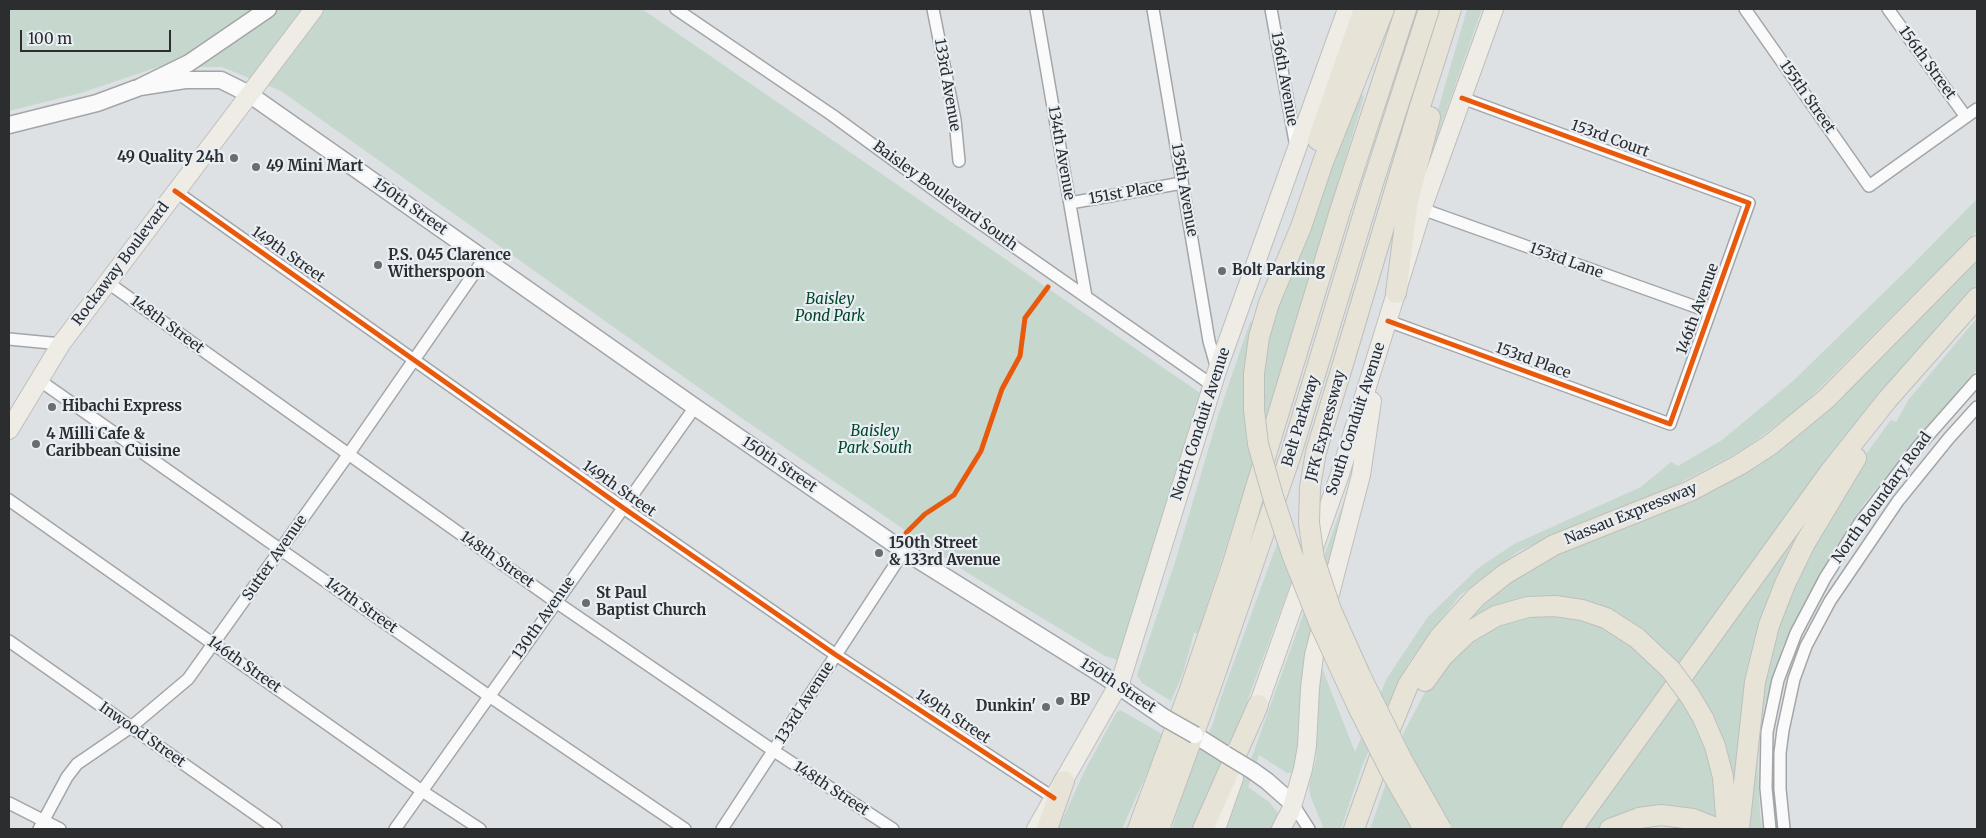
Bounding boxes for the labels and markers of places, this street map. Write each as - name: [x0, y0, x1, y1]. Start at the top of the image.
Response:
- place label: 49 Quality 24h: [117, 149, 224, 167]
- marker: 49 Quality 24h: [228, 152, 240, 164]
- place label: 49 Mini Mart: [266, 158, 363, 176]
- marker: 49 Mini Mart: [250, 161, 262, 173]
- place label: P.S. 045 Clarence Witherspoon: [388, 247, 511, 282]
- marker: P.S. 045 Clarence Witherspoon: [372, 259, 384, 271]
- place label: Bolt Parking: [1232, 262, 1325, 280]
- marker: Bolt Parking: [1216, 265, 1228, 277]
- place label: Hibachi Express: [62, 398, 182, 416]
- marker: Hibachi Express: [46, 401, 58, 413]
- place label: 4 Milli Cafe & Caribbean Cuisine: [46, 426, 180, 461]
- marker: 4 Milli Cafe & Caribbean Cuisine: [30, 438, 42, 450]
- place label: 150th Street & 133rd Avenue: [889, 535, 1000, 570]
- marker: 150th Street & 133rd Avenue: [873, 547, 885, 559]
- place label: St Paul Baptist Church: [596, 585, 706, 620]
- marker: St Paul Baptist Church: [580, 597, 592, 609]
- place label: BP: [1070, 692, 1090, 710]
- marker: BP: [1054, 695, 1066, 707]
- place label: Dunkin': [976, 698, 1036, 716]
- marker: Dunkin': [1040, 701, 1052, 713]

